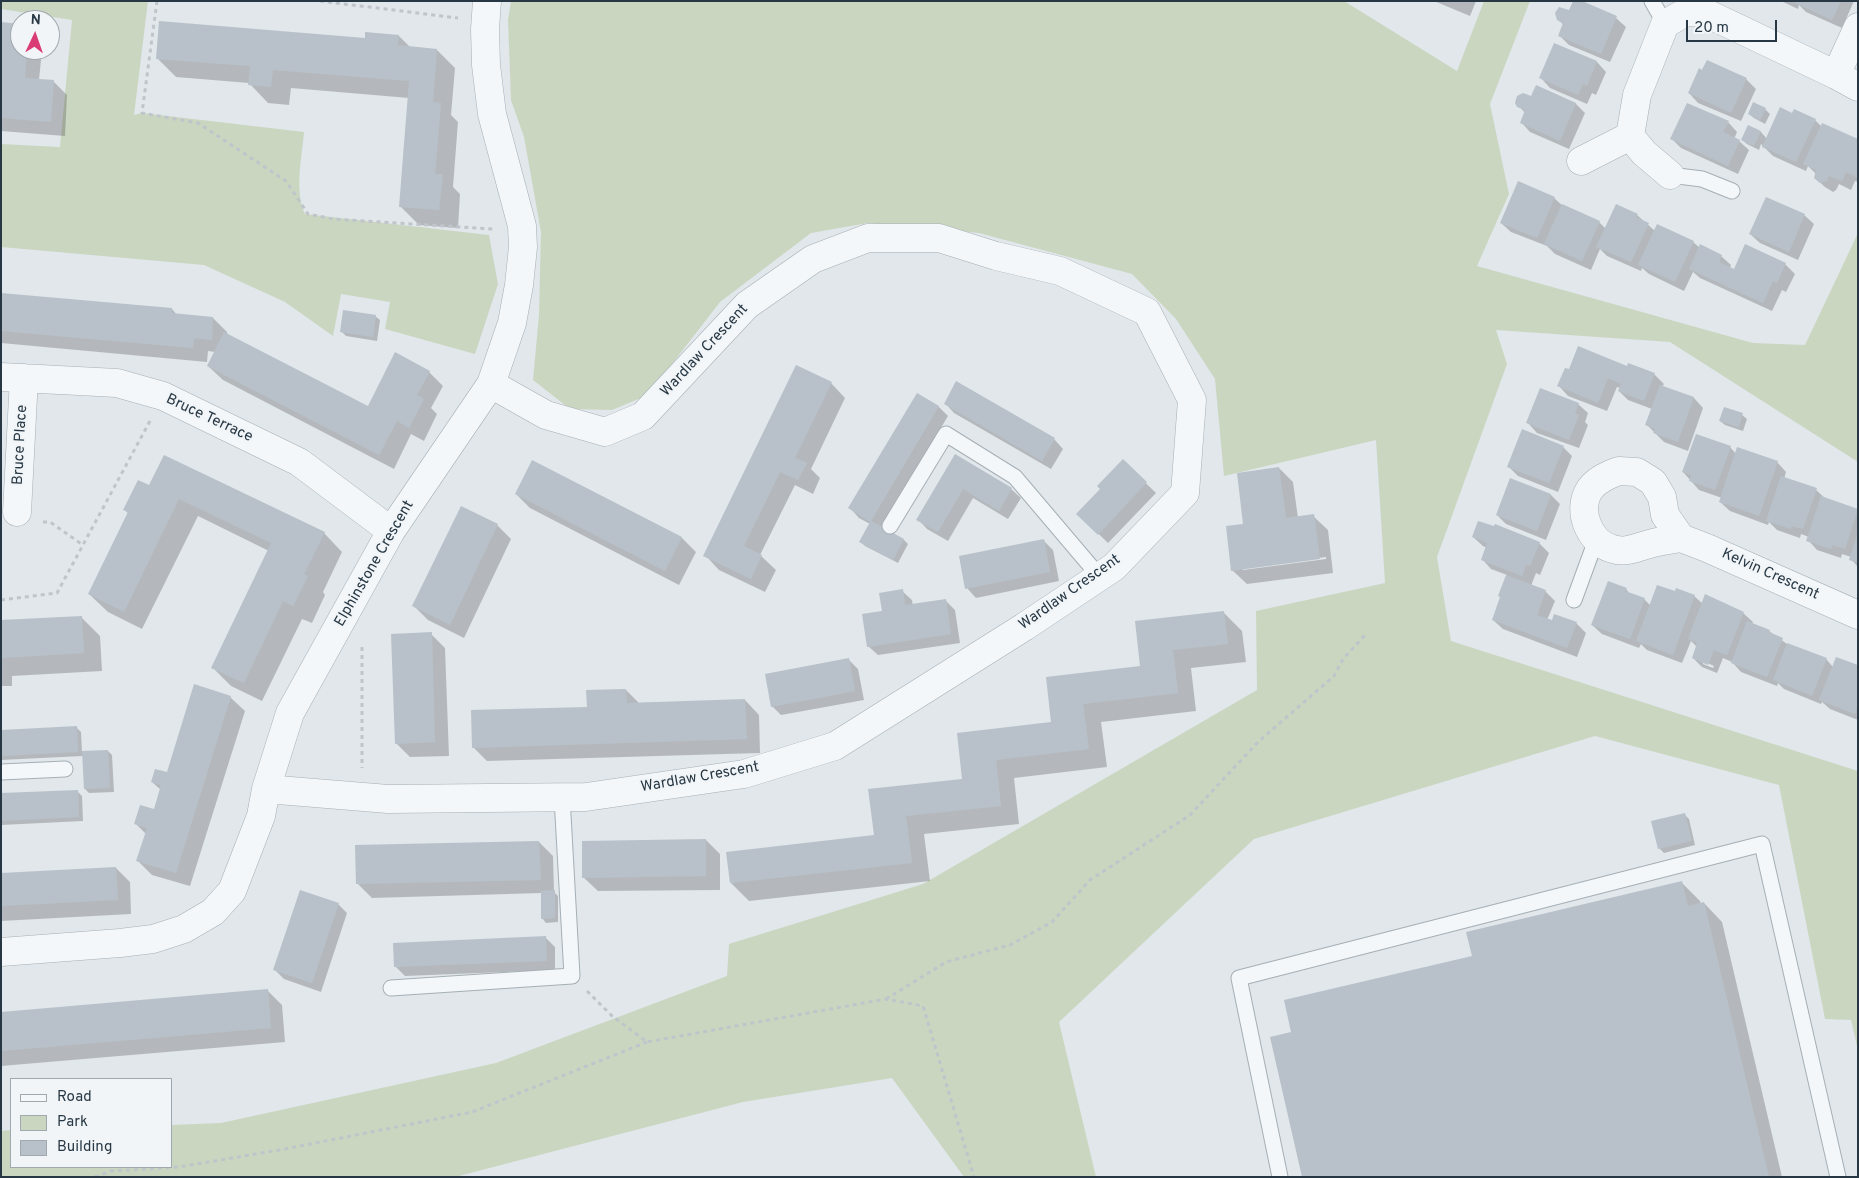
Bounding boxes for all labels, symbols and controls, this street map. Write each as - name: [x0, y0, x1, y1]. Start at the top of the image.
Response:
- north arrow: [10, 10, 60, 60]
- scale bar: [1689, 10, 1780, 42]
- text: N: [30, 12, 41, 29]
- text: 20 m: [1694, 19, 1729, 38]
- street label: Wardlaw Crescent: [658, 301, 752, 401]
- street label: Bruce Terrace: [163, 391, 255, 447]
- street label: Bruce Place: [10, 404, 32, 486]
- street label: Elphinstone Crescent: [332, 498, 418, 630]
- street label: Kelvin Crescent: [1719, 545, 1821, 605]
- street label: Wardlaw Crescent: [1016, 551, 1124, 635]
- street label: Wardlaw Crescent: [639, 759, 761, 797]
- legend: [10, 1078, 172, 1168]
- text: Road: [57, 1088, 92, 1107]
- text: Park: [57, 1113, 88, 1132]
- text: Building: [57, 1138, 112, 1157]

